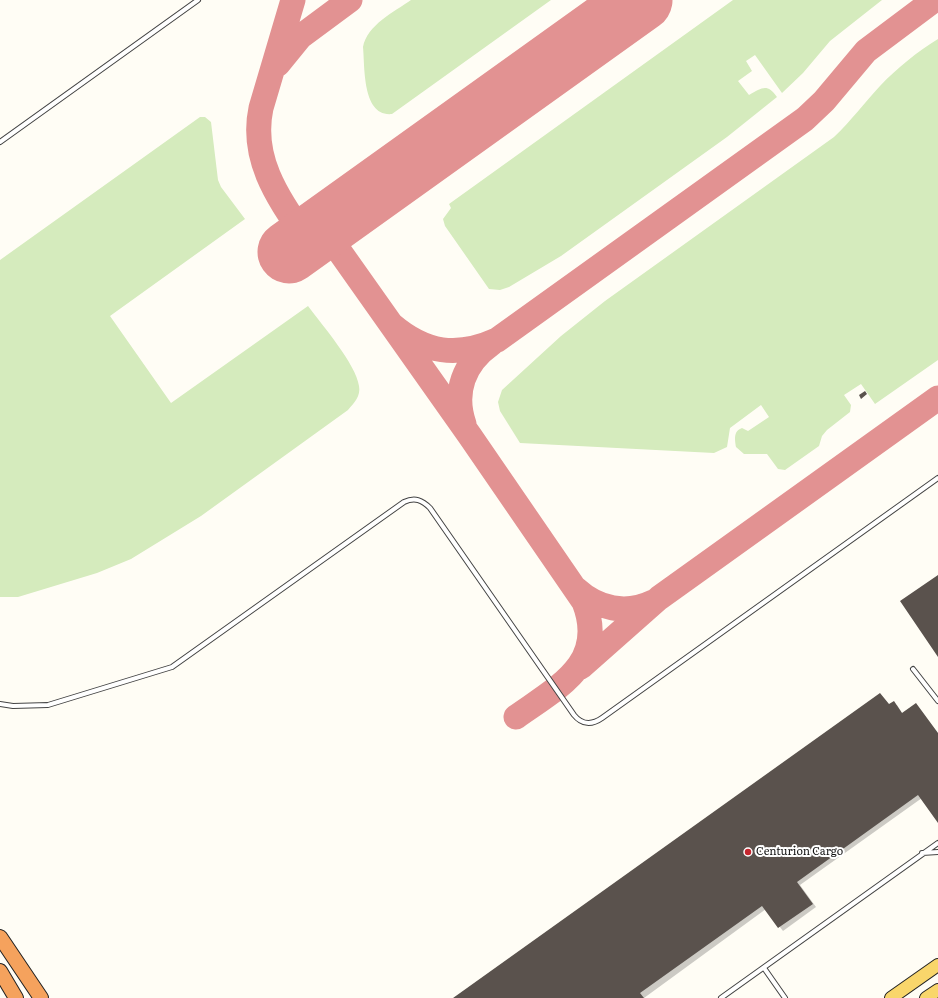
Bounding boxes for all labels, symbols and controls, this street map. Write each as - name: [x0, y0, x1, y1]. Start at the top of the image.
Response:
- place label: Centurion Cargo: [756, 845, 843, 859]
- marker: Centurion Cargo: [743, 847, 753, 857]

